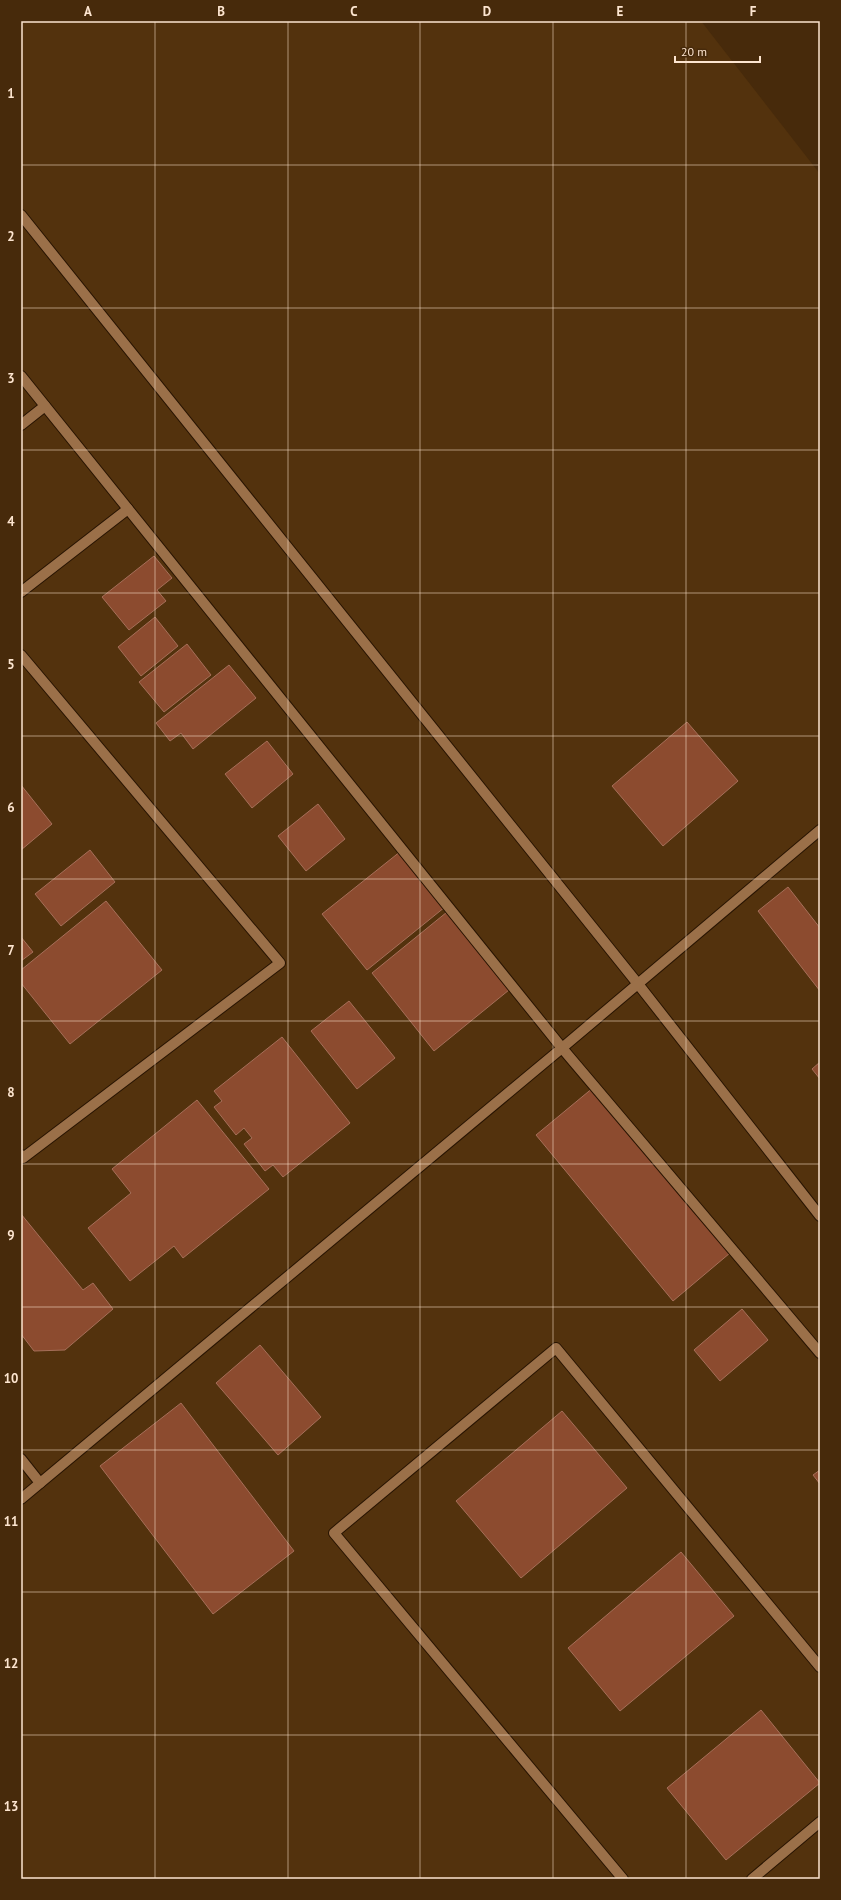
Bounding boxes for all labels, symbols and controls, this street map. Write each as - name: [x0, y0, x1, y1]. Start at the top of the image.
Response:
- text: A: [84, 3, 92, 20]
- text: B: [217, 3, 225, 20]
- text: C: [350, 3, 358, 20]
- text: D: [483, 3, 491, 20]
- text: E: [617, 3, 624, 20]
- text: F: [750, 3, 757, 20]
- scale bar: [675, 38, 760, 64]
- text: 20 m: [681, 44, 707, 59]
- text: 1: [7, 85, 15, 102]
- text: 2: [7, 228, 15, 245]
- text: 3: [7, 370, 15, 387]
- text: 4: [7, 513, 15, 530]
- text: 5: [7, 656, 15, 673]
- text: 6: [7, 799, 15, 816]
- text: 7: [7, 942, 15, 959]
- text: 8: [7, 1084, 15, 1101]
- text: 9: [7, 1227, 15, 1244]
- text: 10: [4, 1370, 18, 1387]
- text: 11: [4, 1513, 18, 1530]
- text: 12: [4, 1655, 18, 1672]
- text: 13: [4, 1798, 18, 1815]

